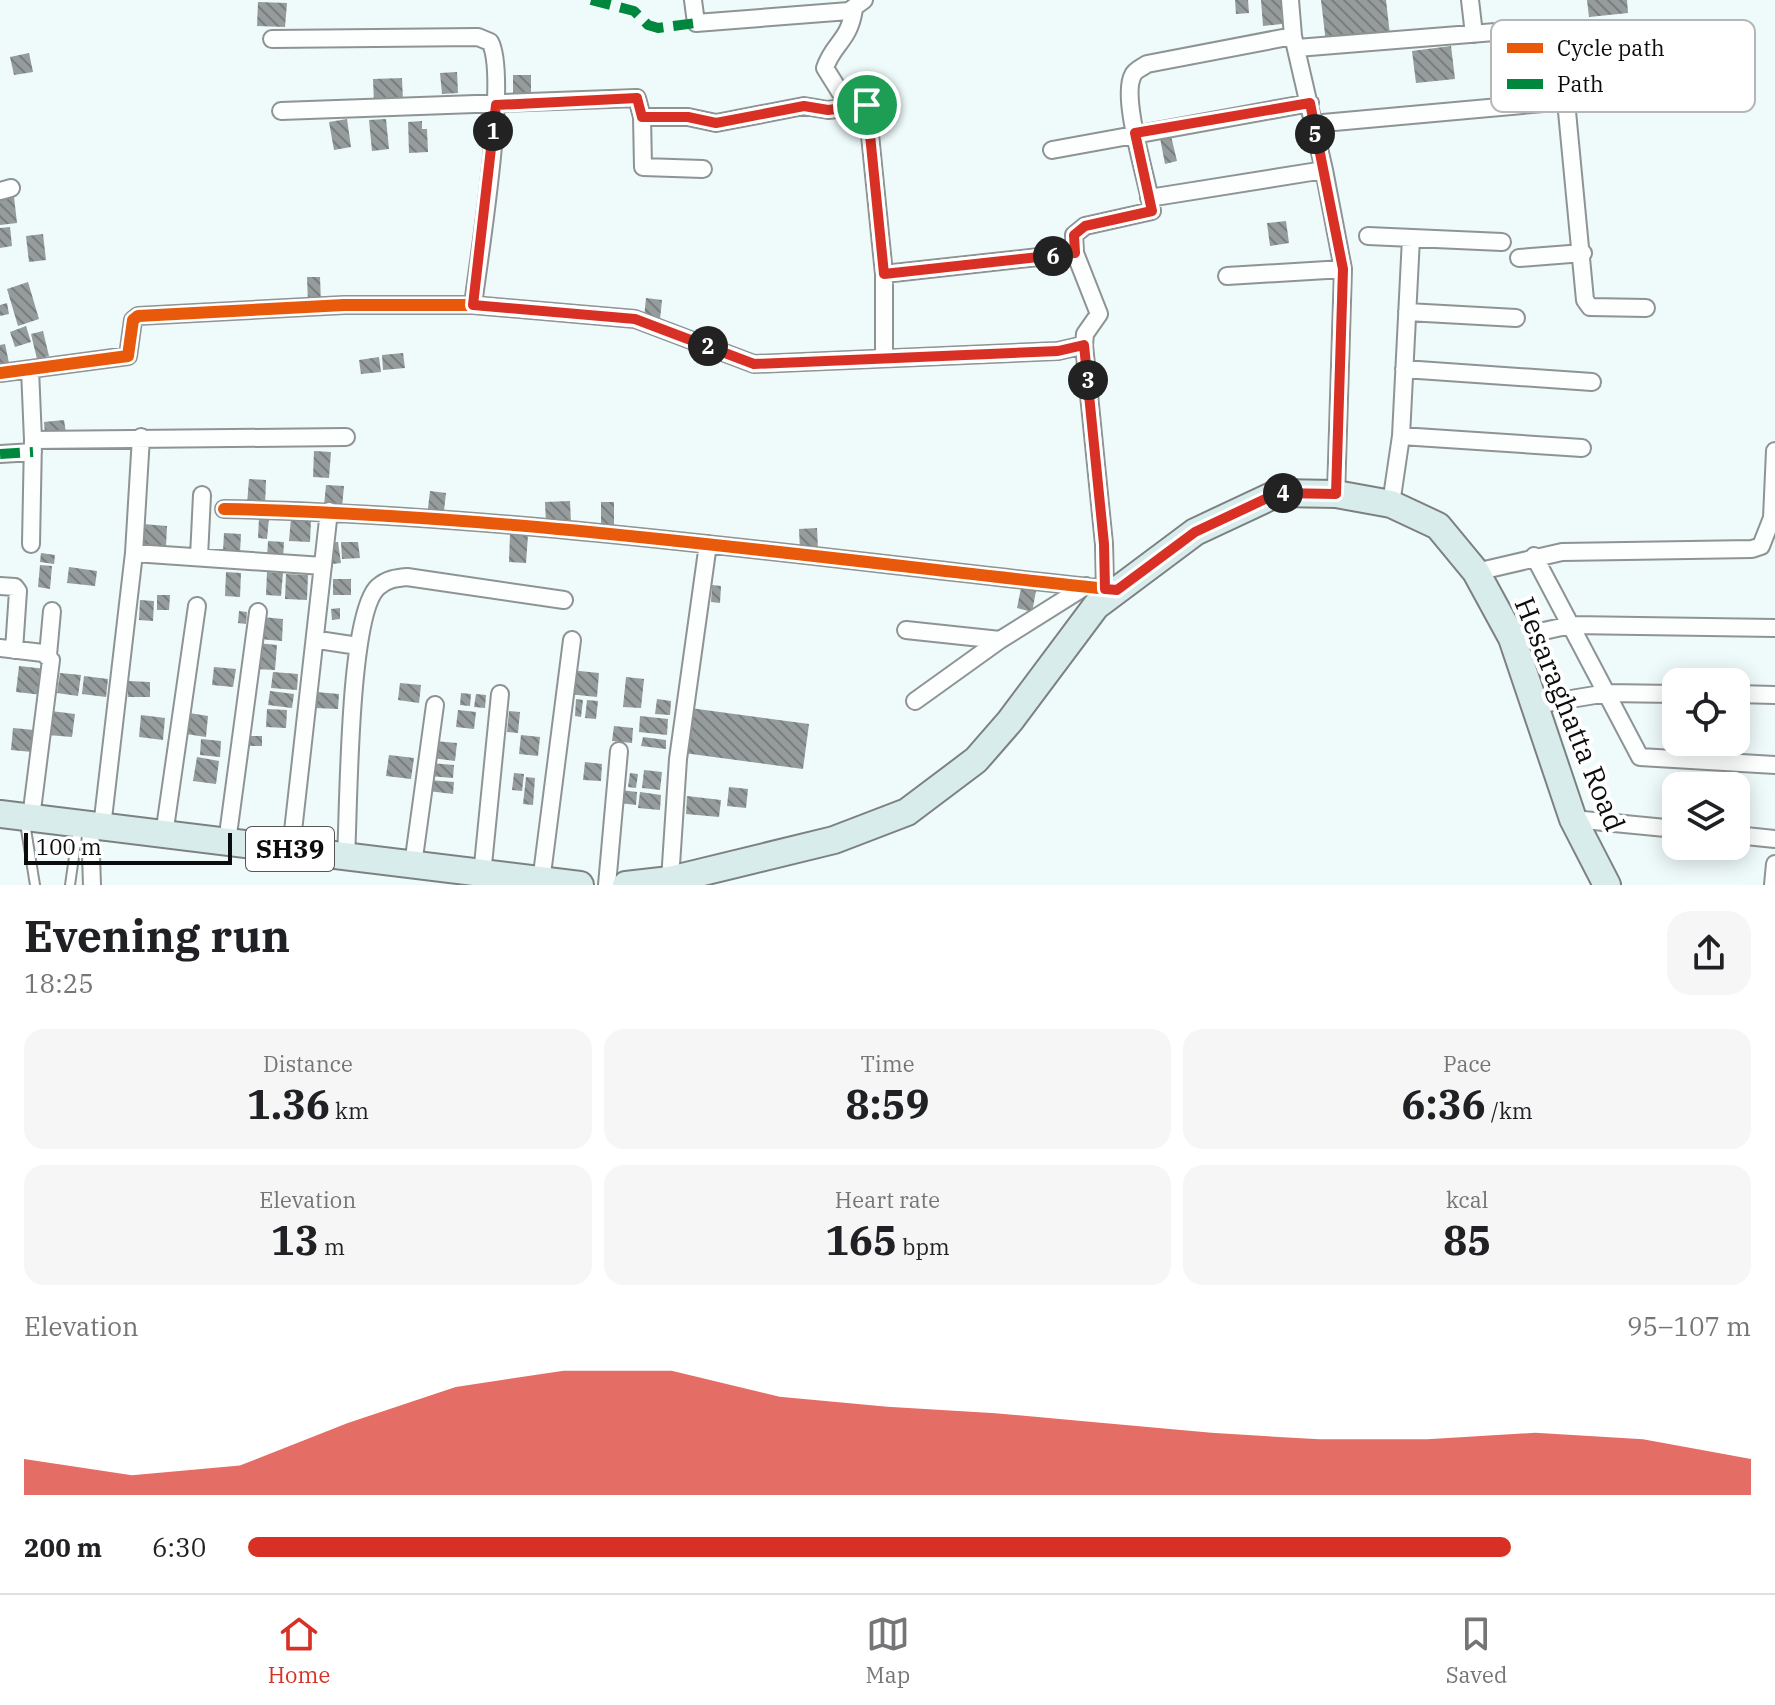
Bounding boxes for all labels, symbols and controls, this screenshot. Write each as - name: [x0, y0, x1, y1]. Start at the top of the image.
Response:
- legend: [1491, 20, 1755, 112]
- text: Cycle path: [1557, 33, 1665, 62]
- text: Path: [1557, 69, 1604, 98]
- pin: [833, 71, 901, 139]
- icon: arrive: [845, 83, 889, 127]
- pin: 1: [473, 111, 513, 151]
- pin: 5: [1295, 114, 1335, 154]
- text: 1: [486, 116, 500, 145]
- text: 5: [1308, 119, 1322, 148]
- pin: 6: [1033, 236, 1073, 276]
- text: 6: [1046, 241, 1060, 270]
- pin: 2: [688, 326, 728, 366]
- text: 2: [701, 331, 715, 360]
- pin: 3: [1068, 360, 1108, 400]
- text: 3: [1081, 365, 1095, 394]
- pin: 4: [1263, 473, 1303, 513]
- text: 4: [1276, 478, 1290, 507]
- street label: Hesaraghatta Road: [1507, 591, 1634, 836]
- map controls: [1662, 668, 1750, 860]
- button: locate: [1662, 668, 1750, 756]
- button: layers: [1662, 772, 1750, 860]
- road number: SH39: [246, 827, 334, 871]
- scale bar: [24, 829, 232, 865]
- text: 100 m: [36, 832, 102, 861]
- text: Evening run: [24, 907, 290, 964]
- button: share: [1667, 911, 1751, 995]
- text: 18:25: [24, 966, 94, 1000]
- text: Distance: [263, 1049, 353, 1078]
- text: Time: [860, 1049, 915, 1078]
- text: Pace: [1443, 1049, 1491, 1078]
- text: 1.36: [247, 1078, 330, 1130]
- text: 8:59: [845, 1078, 930, 1130]
- text: 6:36: [1402, 1078, 1486, 1130]
- text: km: [330, 1096, 369, 1125]
- text: /km: [1486, 1096, 1533, 1125]
- text: Elevation: [259, 1185, 356, 1214]
- text: Heart rate: [835, 1185, 940, 1214]
- text: kcal: [1446, 1185, 1488, 1214]
- text: 13: [271, 1214, 319, 1266]
- text: 165: [825, 1214, 897, 1266]
- text: 85: [1443, 1214, 1491, 1266]
- text: m: [319, 1232, 345, 1261]
- text: bpm: [897, 1232, 950, 1261]
- text: Elevation: [24, 1309, 139, 1343]
- text: 95–107 m: [1627, 1309, 1751, 1343]
- text: 200 m: [24, 1530, 102, 1564]
- text: 6:30: [152, 1530, 206, 1564]
- tab: Home: [268, 1612, 330, 1689]
- tab: Map: [866, 1612, 910, 1689]
- tab: Saved: [1446, 1612, 1507, 1689]

